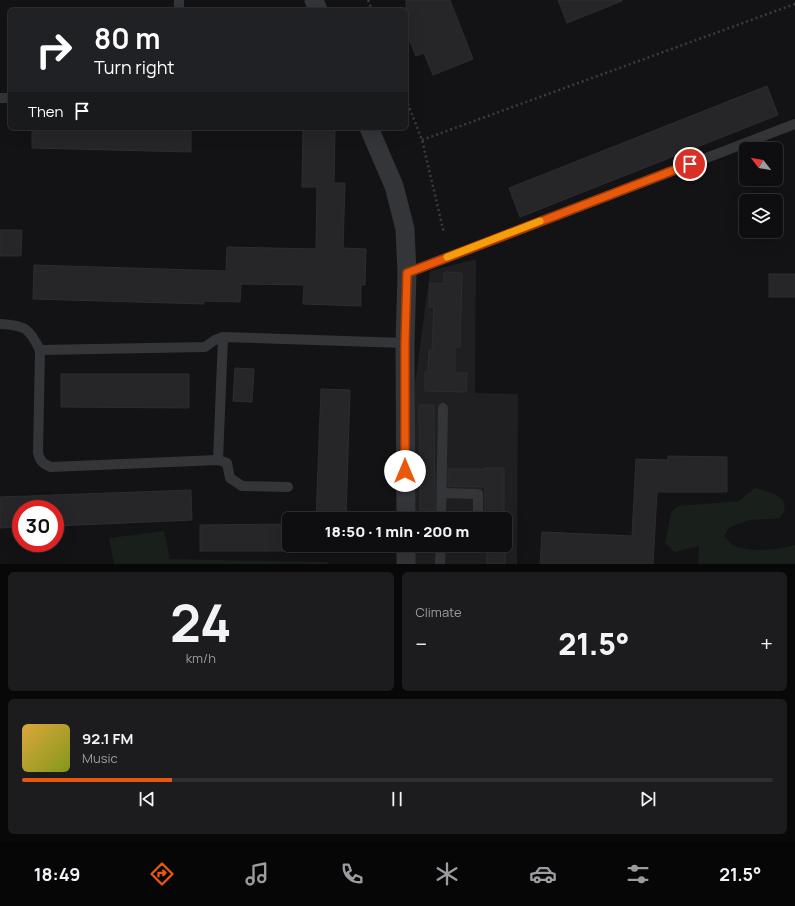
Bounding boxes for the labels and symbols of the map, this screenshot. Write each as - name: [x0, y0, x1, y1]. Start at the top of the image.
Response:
- north arrow: [739, 142, 783, 186]
- pin: [673, 147, 707, 181]
- position arrow: [384, 450, 426, 492]
- speed limit sign: 30: [12, 500, 64, 552]

